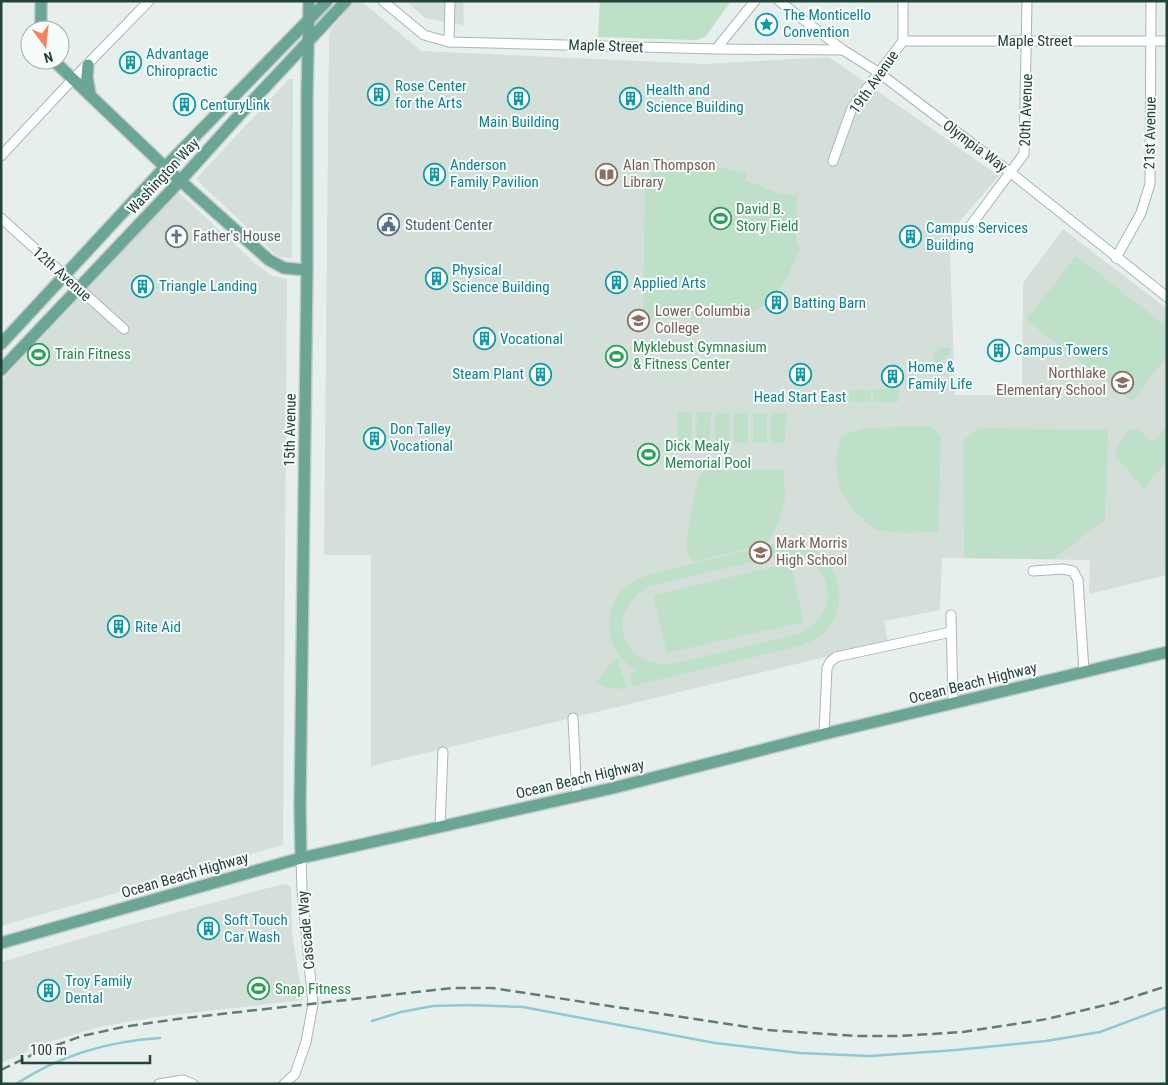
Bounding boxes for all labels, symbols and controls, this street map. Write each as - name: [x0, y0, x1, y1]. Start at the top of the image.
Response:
- place label: The Monticello Convention: [783, 6, 871, 41]
- place icon: The Monticello Convention: [755, 12, 779, 36]
- north arrow: [20, 20, 70, 70]
- street label: Maple Street: [998, 32, 1072, 50]
- street label: Maple Street: [568, 36, 644, 56]
- place label: Advantage Chiropractic: [146, 45, 218, 80]
- street label: 19th Avenue: [846, 47, 902, 117]
- text: N: [42, 49, 55, 66]
- building icon: Advantage Chiropractic: [118, 51, 142, 75]
- street label: 20th Avenue: [1016, 73, 1036, 147]
- place label: Rose Center for the Arts: [395, 77, 467, 112]
- place label: Health and Science Building: [646, 81, 744, 116]
- building icon: Rose Center for the Arts: [367, 83, 391, 107]
- building icon: Main Building: [507, 87, 531, 111]
- building icon: Health and Science Building: [618, 87, 642, 111]
- building icon: CenturyLink: [172, 93, 196, 117]
- place label: CenturyLink: [200, 96, 270, 114]
- street label: 21st Avenue: [1140, 96, 1160, 170]
- place label: Main Building: [479, 113, 559, 131]
- street label: Olympia Way: [939, 116, 1011, 176]
- street label: Washington Way: [123, 134, 203, 218]
- place label: Anderson Family Pavilion: [450, 156, 539, 191]
- place label: Alan Thompson Library: [623, 156, 716, 191]
- building icon: Anderson Family Pavilion: [422, 162, 446, 186]
- library icon: Alan Thompson Library: [595, 162, 619, 186]
- place label: David B. Story Field: [736, 200, 799, 235]
- sports icon: David B. Story Field: [708, 206, 732, 230]
- public building icon: Student Center: [377, 213, 401, 237]
- place label: Student Center: [405, 216, 493, 234]
- place label: Campus Services Building: [926, 219, 1028, 254]
- church icon: Father's House: [165, 224, 189, 248]
- building icon: Campus Services Building: [898, 225, 922, 249]
- place label: Father's House: [193, 227, 281, 245]
- street label: 12th Avenue: [29, 243, 95, 305]
- place label: Physical Science Building: [452, 261, 550, 296]
- building icon: Physical Science Building: [424, 267, 448, 291]
- building icon: Applied Arts: [605, 271, 629, 295]
- building icon: Triangle Landing: [131, 274, 155, 298]
- place label: Applied Arts: [633, 274, 706, 292]
- place label: Triangle Landing: [159, 277, 257, 295]
- building icon: Batting Barn: [765, 291, 789, 315]
- place label: Batting Barn: [793, 294, 866, 312]
- place label: Lower Columbia College: [655, 302, 751, 337]
- school or university icon: Lower Columbia College: [627, 308, 651, 332]
- building icon: Vocational: [472, 327, 496, 351]
- place label: Vocational: [500, 330, 563, 348]
- place label: Myklebust Gymnasium & Fitness Center: [633, 338, 767, 373]
- building icon: Campus Towers: [986, 338, 1010, 362]
- place label: Campus Towers: [1014, 341, 1109, 359]
- sports icon: Train Fitness: [27, 342, 51, 366]
- sports icon: Myklebust Gymnasium & Fitness Center: [605, 344, 629, 368]
- place label: Train Fitness: [55, 345, 131, 363]
- place label: Home & Family Life: [908, 358, 972, 393]
- building icon: Steam Plant: [528, 362, 552, 386]
- building icon: Head Start East: [788, 362, 812, 386]
- building icon: Home & Family Life: [880, 364, 904, 388]
- place label: Northlake Elementary School: [996, 364, 1106, 399]
- place label: Steam Plant: [452, 365, 524, 383]
- school or university icon: Northlake Elementary School: [1110, 370, 1134, 394]
- place label: Head Start East: [754, 388, 846, 406]
- street label: 15th Avenue: [280, 393, 300, 467]
- place label: Don Talley Vocational: [390, 420, 453, 455]
- building icon: Don Talley Vocational: [362, 426, 386, 450]
- place label: Dick Mealy Memorial Pool: [665, 437, 751, 472]
- sports icon: Dick Mealy Memorial Pool: [637, 443, 661, 467]
- place label: Mark Morris High School: [776, 534, 848, 569]
- school or university icon: Mark Morris High School: [748, 540, 772, 564]
- building icon: Rite Aid: [107, 615, 131, 639]
- place label: Rite Aid: [135, 618, 181, 636]
- street label: Ocean Beach Highway: [907, 658, 1039, 708]
- street label: Ocean Beach Highway: [514, 755, 646, 803]
- street label: Ocean Beach Highway: [119, 848, 251, 902]
- street label: Cascade Way: [294, 890, 318, 970]
- place label: Soft Touch Car Wash: [224, 911, 288, 946]
- building icon: Soft Touch Car Wash: [196, 917, 220, 941]
- place label: Troy Family Dental: [65, 972, 132, 1007]
- sports icon: Snap Fitness: [247, 977, 271, 1001]
- building icon: Troy Family Dental: [37, 978, 61, 1002]
- place label: Snap Fitness: [275, 980, 351, 998]
- scale bar: [22, 1032, 150, 1064]
- text: 100 m: [30, 1041, 67, 1059]

